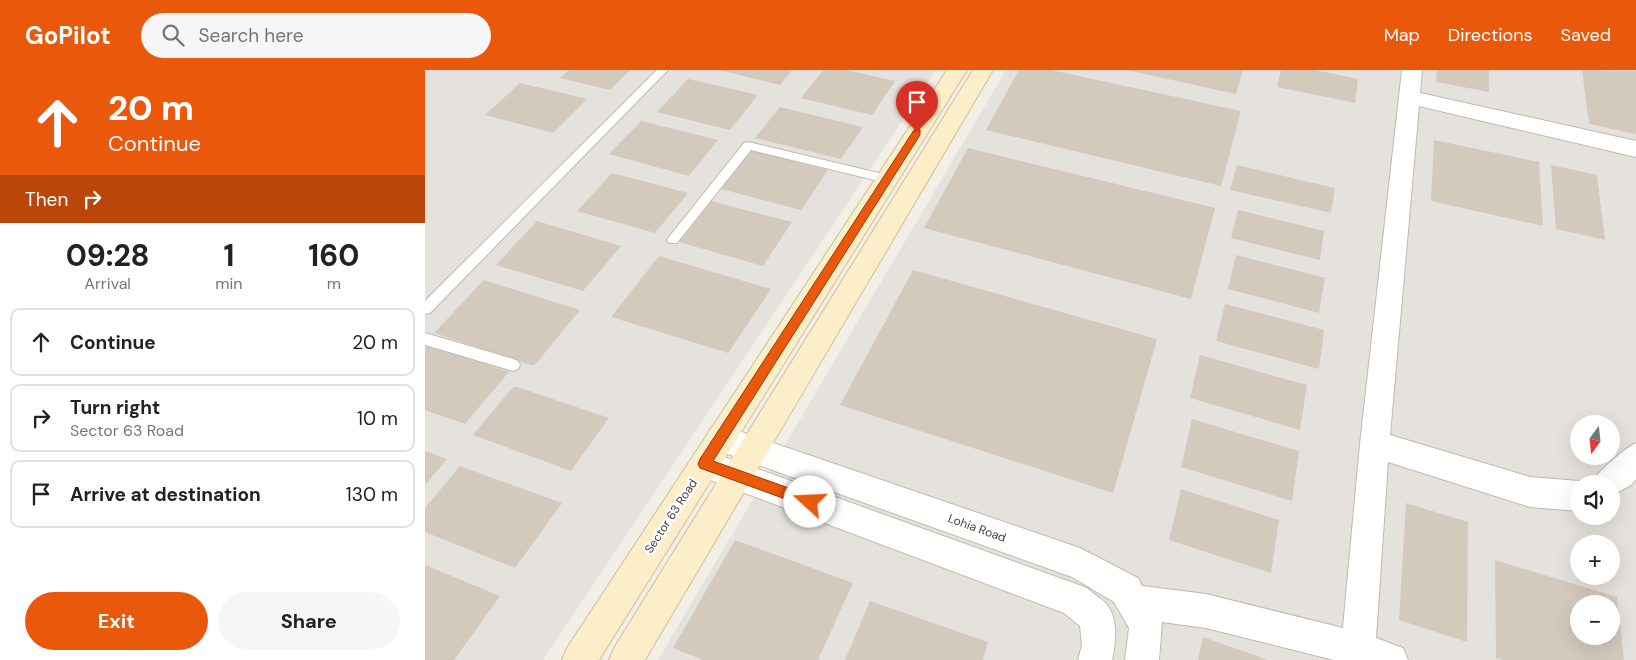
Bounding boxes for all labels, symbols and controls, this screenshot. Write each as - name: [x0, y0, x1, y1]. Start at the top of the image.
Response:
- search box: [141, 13, 491, 58]
- text: GoPilot: [25, 20, 111, 51]
- icon: search: [159, 21, 187, 49]
- text: Search here: [199, 23, 303, 48]
- text: Map: [1384, 23, 1420, 47]
- text: Directions: [1448, 23, 1533, 47]
- text: Saved: [1561, 23, 1611, 47]
- pin: [896, 81, 938, 132]
- text: 20 m: [108, 85, 194, 131]
- icon: arrive: [903, 88, 931, 116]
- icon: ahead: [25, 90, 90, 155]
- text: Continue: [108, 129, 201, 158]
- icon: right: [78, 185, 106, 213]
- text: Then: [25, 187, 68, 212]
- text: 09:28: [66, 236, 150, 275]
- text: 1: [223, 236, 234, 275]
- text: 160: [308, 236, 359, 275]
- text: Arrival: [84, 273, 131, 294]
- text: min: [215, 273, 243, 294]
- text: m: [327, 273, 341, 294]
- icon: ahead: [27, 328, 55, 356]
- text: Continue: [70, 330, 156, 355]
- text: 20 m: [352, 330, 398, 355]
- text: Turn right: [70, 395, 160, 420]
- icon: right: [27, 404, 55, 432]
- text: 10 m: [357, 406, 398, 431]
- north arrow: [1570, 415, 1620, 465]
- map controls: [1570, 415, 1620, 645]
- text: Sector 63 Road: [70, 420, 184, 441]
- position arrow: [783, 475, 835, 527]
- button: sound: [1570, 475, 1620, 525]
- street label: Sector 63 Road: [641, 476, 701, 556]
- icon: arrive: [27, 480, 55, 508]
- text: Arrive at destination: [70, 482, 261, 507]
- text: 130 m: [346, 482, 398, 507]
- street label: Lohia Road: [946, 510, 1008, 546]
- button: +: [1570, 535, 1620, 585]
- button: Exit: [25, 592, 208, 650]
- button: Share: [218, 592, 400, 650]
- button: −: [1570, 595, 1620, 645]

